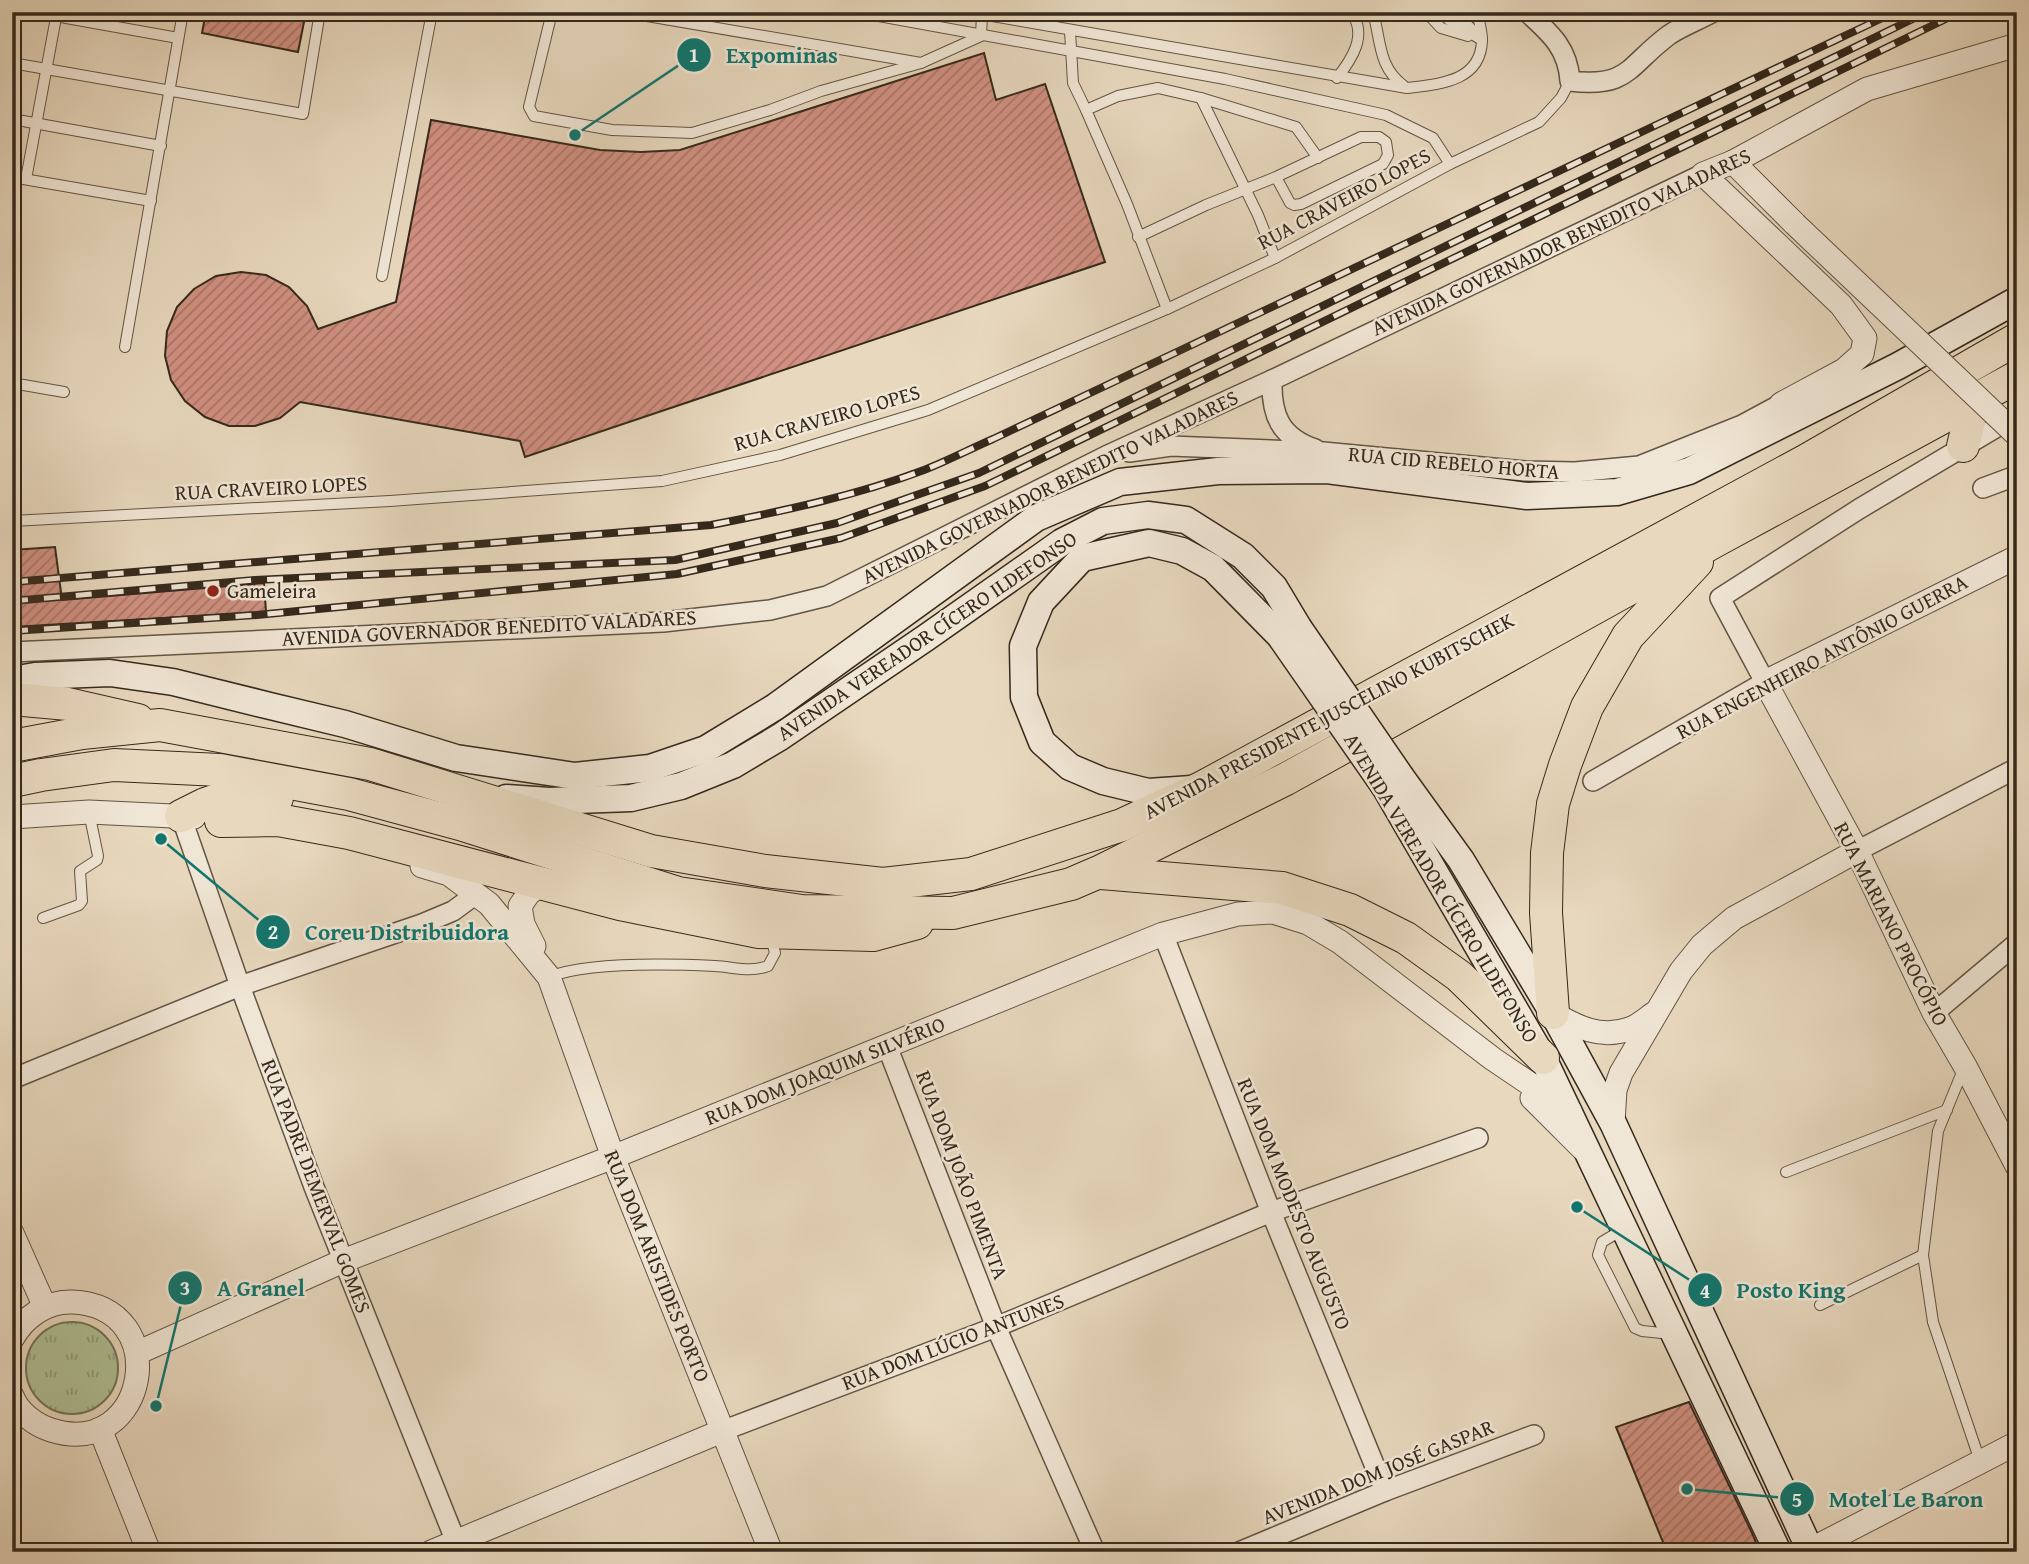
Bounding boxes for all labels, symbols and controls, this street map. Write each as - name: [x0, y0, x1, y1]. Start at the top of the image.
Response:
- callout: Expominas: [677, 33, 852, 77]
- text: Expominas: [726, 38, 838, 71]
- text: 1: [689, 39, 699, 70]
- street label: RUA CRAVEIRO LOPES: [1252, 140, 1436, 257]
- street label: AVENIDA GOVERNADOR BENEDITO VALADARES: [1366, 140, 1756, 343]
- street label: RUA CRAVEIRO LOPES: [730, 376, 924, 459]
- street label: AVENIDA GOVERNADOR BENEDITO VALADARES: [856, 382, 1243, 592]
- street label: RUA CID REBELO HORTA: [1347, 438, 1561, 487]
- street label: RUA CRAVEIRO LOPES: [174, 467, 368, 508]
- street label: AVENIDA VEREADOR CÍCERO ILDEFONSO: [770, 523, 1083, 748]
- street label: RUA ENGENHEIRO ANTÔNIO GUERRA: [1671, 566, 1973, 747]
- place label: Gameleira: [227, 575, 316, 606]
- marker: Gameleira: [205, 583, 221, 599]
- street label: AVENIDA GOVERNADOR BENEDITO VALADARES: [281, 601, 697, 654]
- street label: AVENIDA PRESIDENTE JUSCELINO KUBITSCHEK: [1138, 604, 1520, 827]
- street label: AVENIDA VEREADOR CÍCERO ILDEFONSO: [1336, 727, 1546, 1048]
- street label: RUA MARIANO PROCÓPIO: [1826, 816, 1956, 1031]
- callout: Coreu Distribuidora: [256, 910, 523, 954]
- text: Coreu Distribuidora: [305, 915, 509, 948]
- text: 2: [268, 916, 278, 947]
- street label: RUA DOM JOAQUIM SILVÉRIO: [700, 1008, 950, 1133]
- street label: RUA PADRE DEMERVAL GOMES: [254, 1054, 379, 1317]
- street label: RUA DOM JOÃO PIMENTA: [908, 1066, 1017, 1284]
- street label: RUA DOM MODESTO AUGUSTO: [1230, 1073, 1359, 1334]
- street label: RUA DOM ARISTIDES PORTO: [597, 1145, 718, 1387]
- callout: A Granel: [168, 1266, 319, 1310]
- callout: Posto King: [1687, 1268, 1859, 1312]
- text: A Granel: [217, 1271, 305, 1304]
- text: 3: [180, 1272, 190, 1303]
- text: Posto King: [1737, 1273, 1846, 1306]
- text: 4: [1700, 1275, 1711, 1306]
- street label: RUA DOM LÚCIO ANTUNES: [837, 1285, 1068, 1398]
- street label: AVENIDA DOM JOSÉ GASPAR: [1257, 1410, 1499, 1532]
- callout: Motel Le Baron: [1780, 1477, 1997, 1521]
- text: Motel Le Baron: [1829, 1482, 1984, 1515]
- text: 5: [1792, 1484, 1802, 1515]

